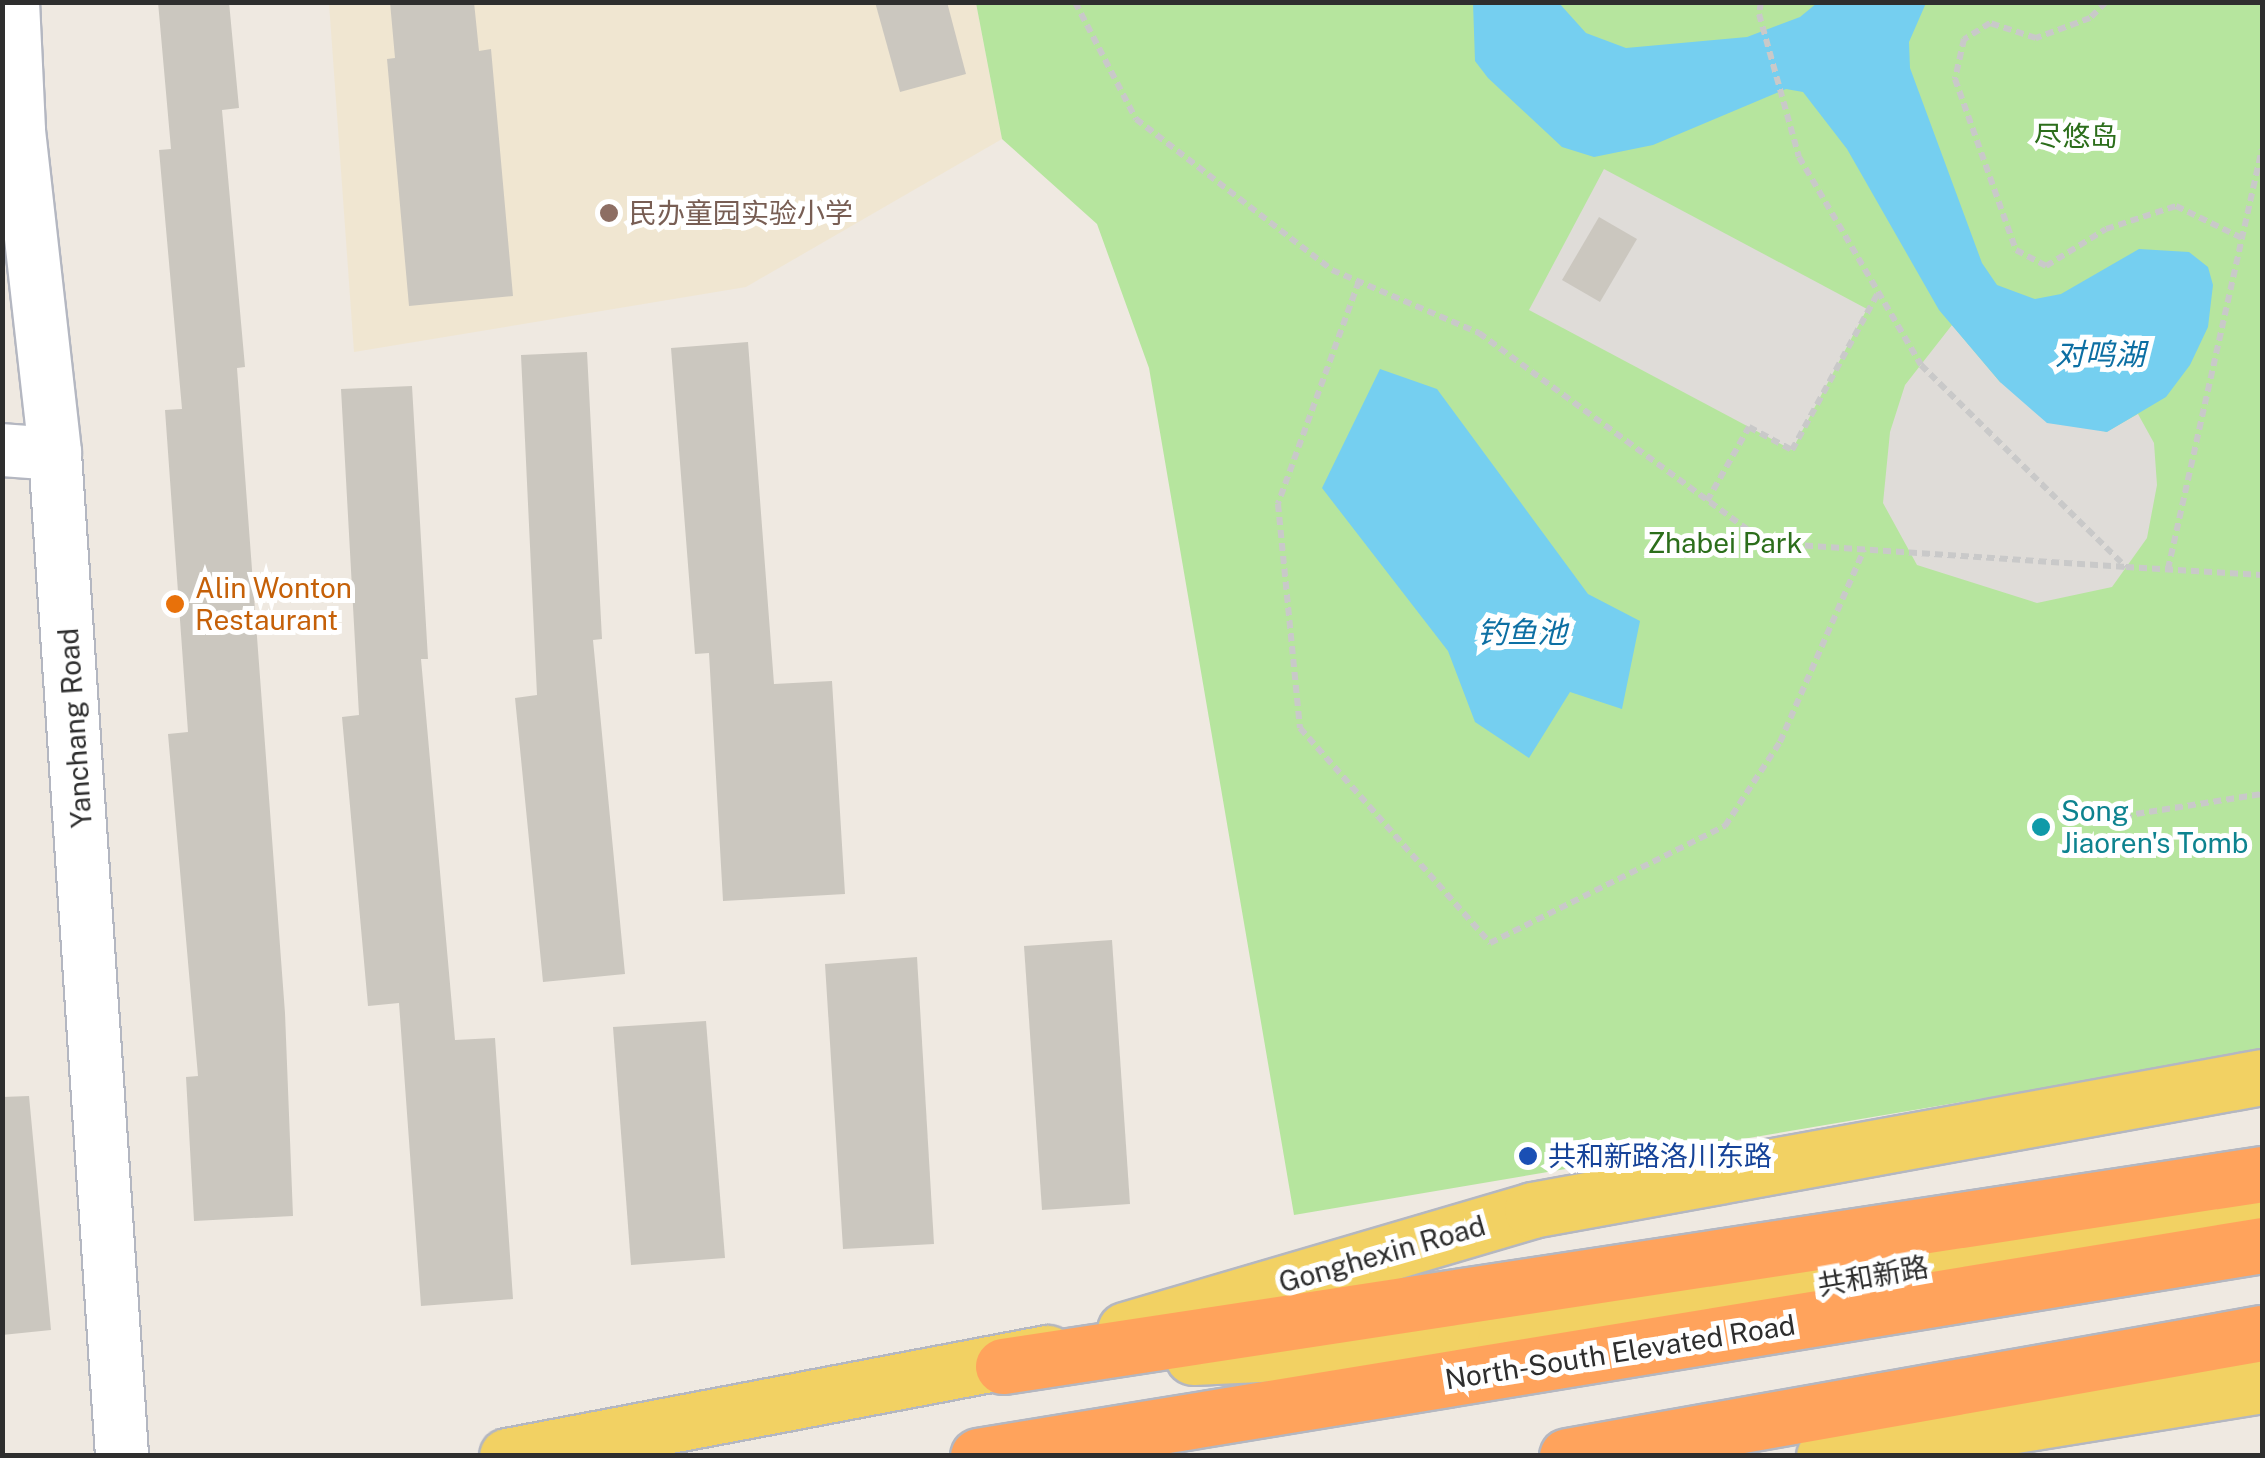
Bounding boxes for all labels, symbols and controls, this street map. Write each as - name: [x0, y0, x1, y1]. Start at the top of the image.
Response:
- park label: 尽悠岛: [2034, 119, 2118, 153]
- place label: 民办童园实验小学: [629, 196, 853, 230]
- marker: 民办童园实验小学: [598, 202, 620, 224]
- water label: 对鸣湖: [2055, 336, 2145, 372]
- park label: Zhabei Park: [1648, 526, 1802, 560]
- place label: Alin Wonton Restaurant: [195, 571, 353, 637]
- marker: Alin Wonton Restaurant: [164, 593, 186, 615]
- water label: 钓鱼池: [1477, 614, 1567, 650]
- street label: Yanchang Road: [51, 627, 99, 829]
- place label: Song Jiaoren's Tomb: [2061, 794, 2249, 860]
- marker: Song Jiaoren's Tomb: [2030, 816, 2052, 838]
- place label: 共和新路洛川东路: [1548, 1139, 1772, 1173]
- marker: 共和新路洛川东路: [1517, 1145, 1539, 1167]
- street label: Gonghexin Road: [1275, 1208, 1489, 1300]
- street label: 共和新路: [1815, 1250, 1931, 1302]
- street label: North-South Elevated Road: [1442, 1308, 1798, 1396]

